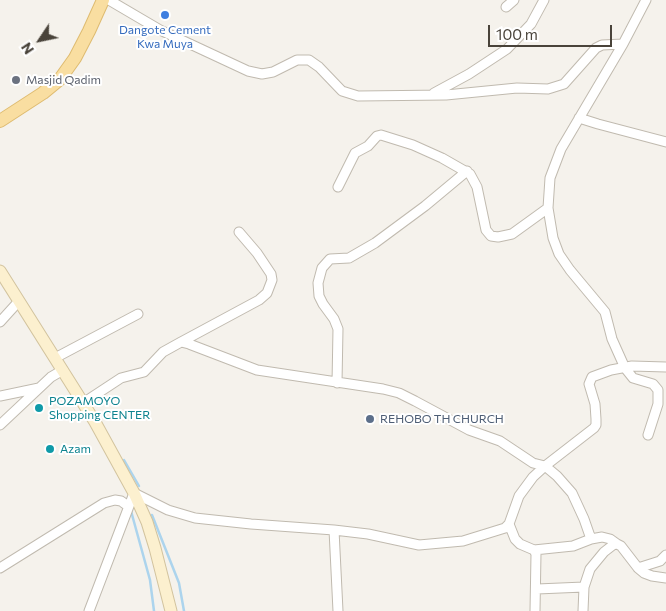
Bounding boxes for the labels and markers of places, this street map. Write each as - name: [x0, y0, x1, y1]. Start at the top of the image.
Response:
- marker: Dangote Cement Kwa Muya: [159, 9, 171, 21]
- place label: Dangote Cement Kwa Muya: [119, 23, 211, 51]
- place label: Masjid Qadim: [26, 73, 101, 87]
- marker: Masjid Qadim: [10, 74, 22, 86]
- place label: POZAMOYO Shopping CENTER: [49, 394, 150, 422]
- marker: POZAMOYO Shopping CENTER: [33, 402, 45, 414]
- place label: REHOBO TH CHURCH: [380, 412, 504, 426]
- marker: REHOBO TH CHURCH: [364, 413, 376, 425]
- place label: Azam: [60, 442, 91, 456]
- marker: Azam: [44, 443, 56, 455]

